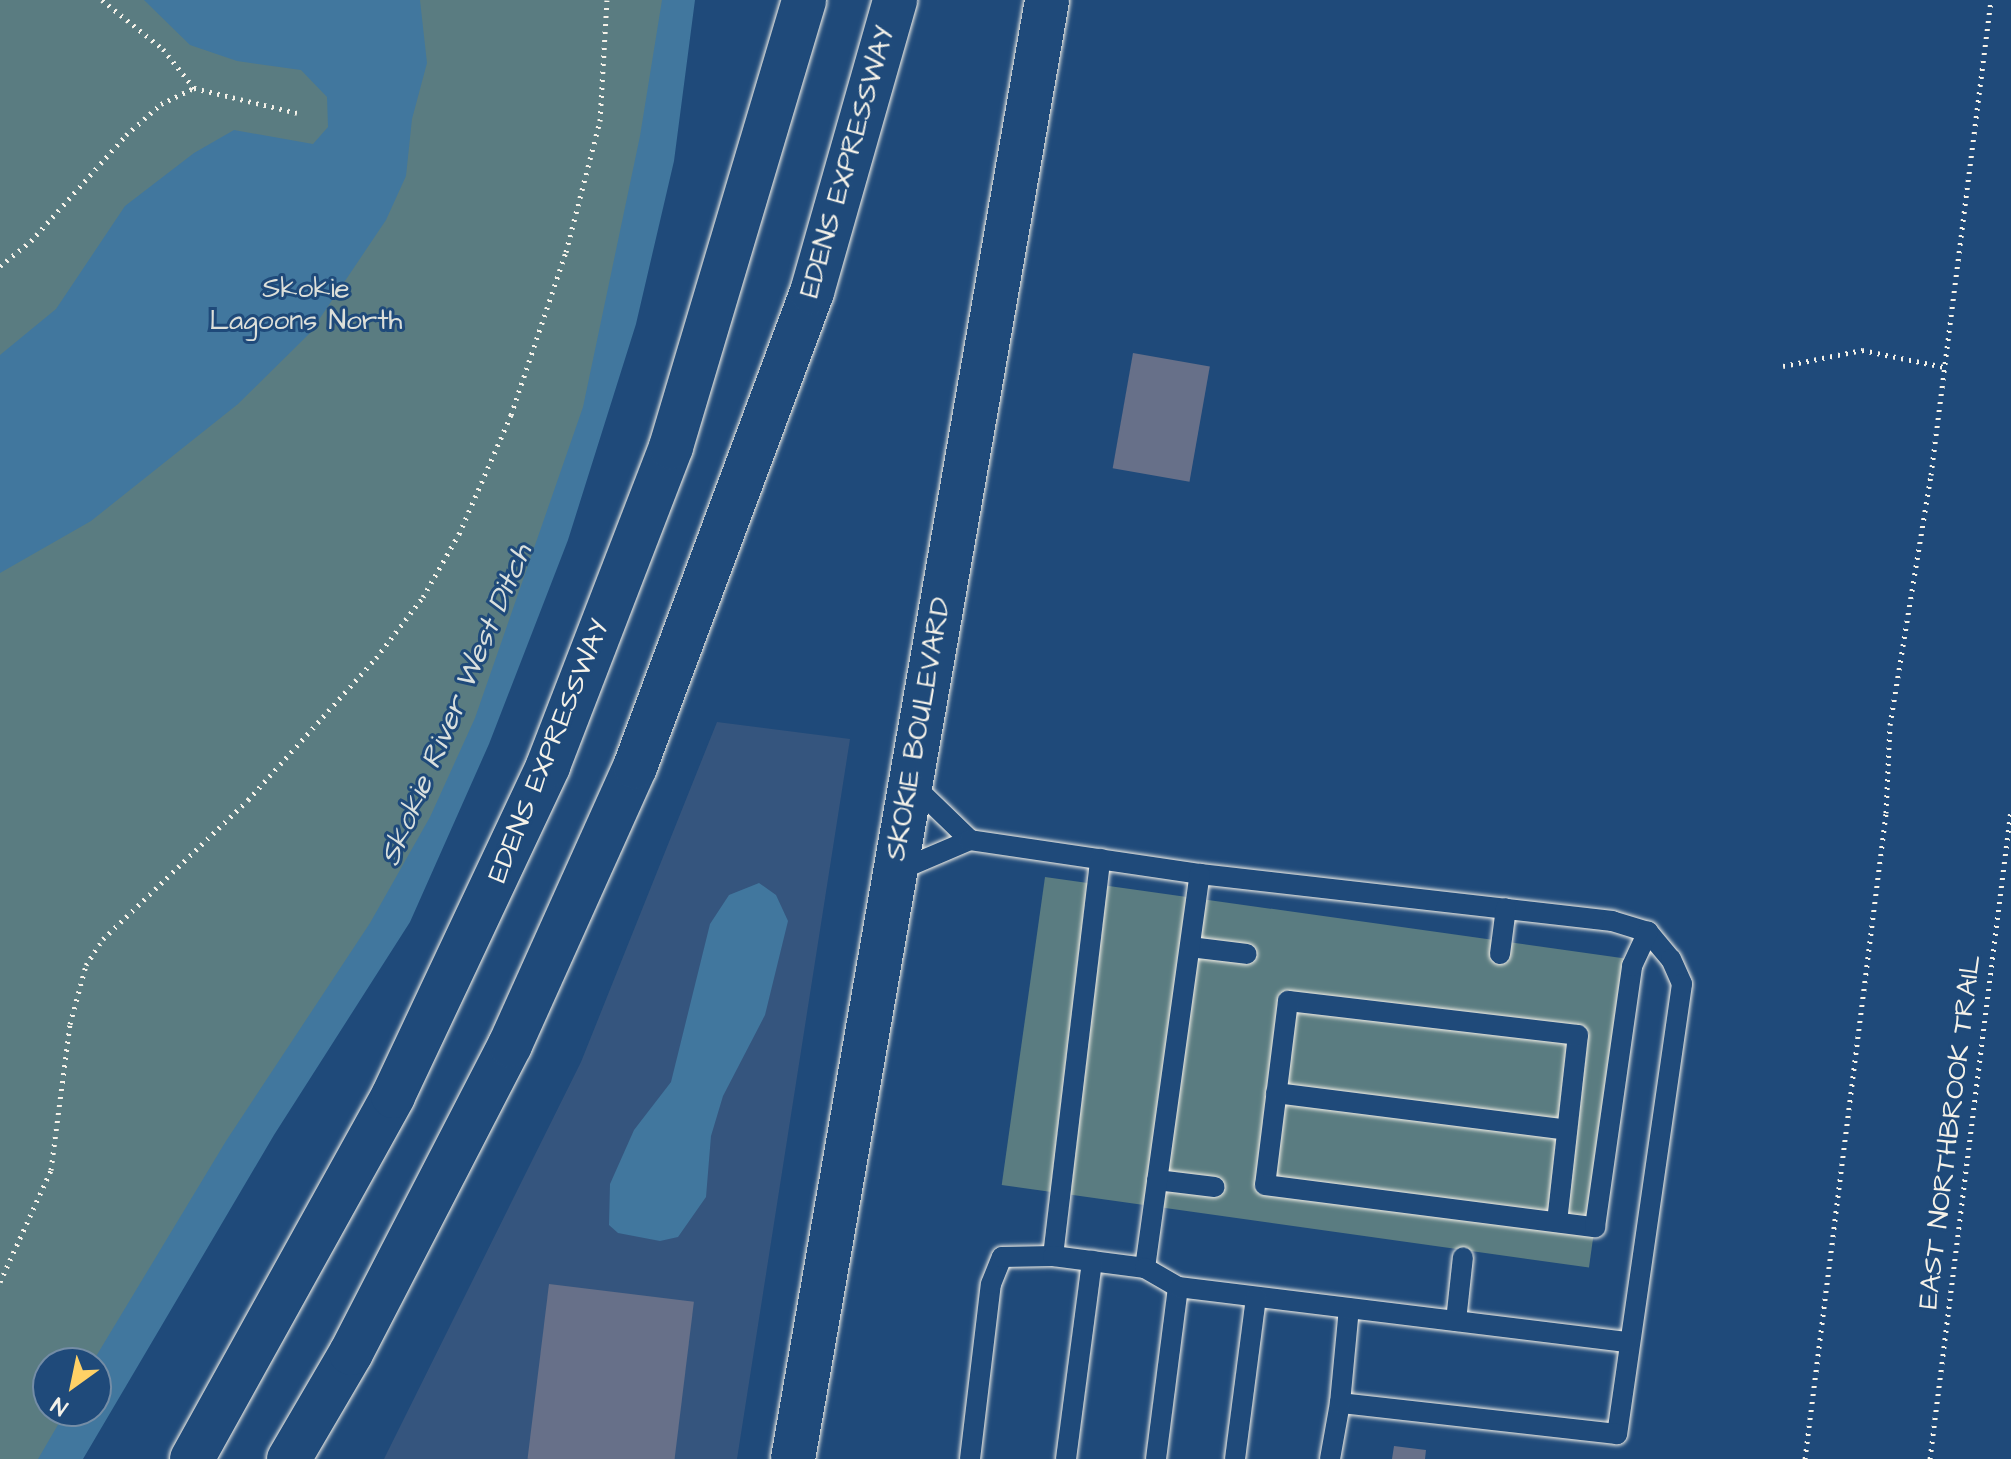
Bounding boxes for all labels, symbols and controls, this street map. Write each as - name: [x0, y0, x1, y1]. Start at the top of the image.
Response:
- street label: EDENS EXPRESSWAY: [793, 22, 903, 302]
- park label: Skokie Lagoons North: [210, 272, 402, 338]
- water label: Skokie River West Ditch: [372, 539, 540, 871]
- street label: SKOKIE BOULEVARD: [879, 595, 959, 863]
- street label: EDENS EXPRESSWAY: [481, 614, 617, 888]
- street label: EAST NORTHBROOK TRAIL: [1912, 953, 1988, 1311]
- north arrow: [32, 1347, 112, 1427]
- text: N: [46, 1389, 74, 1423]

